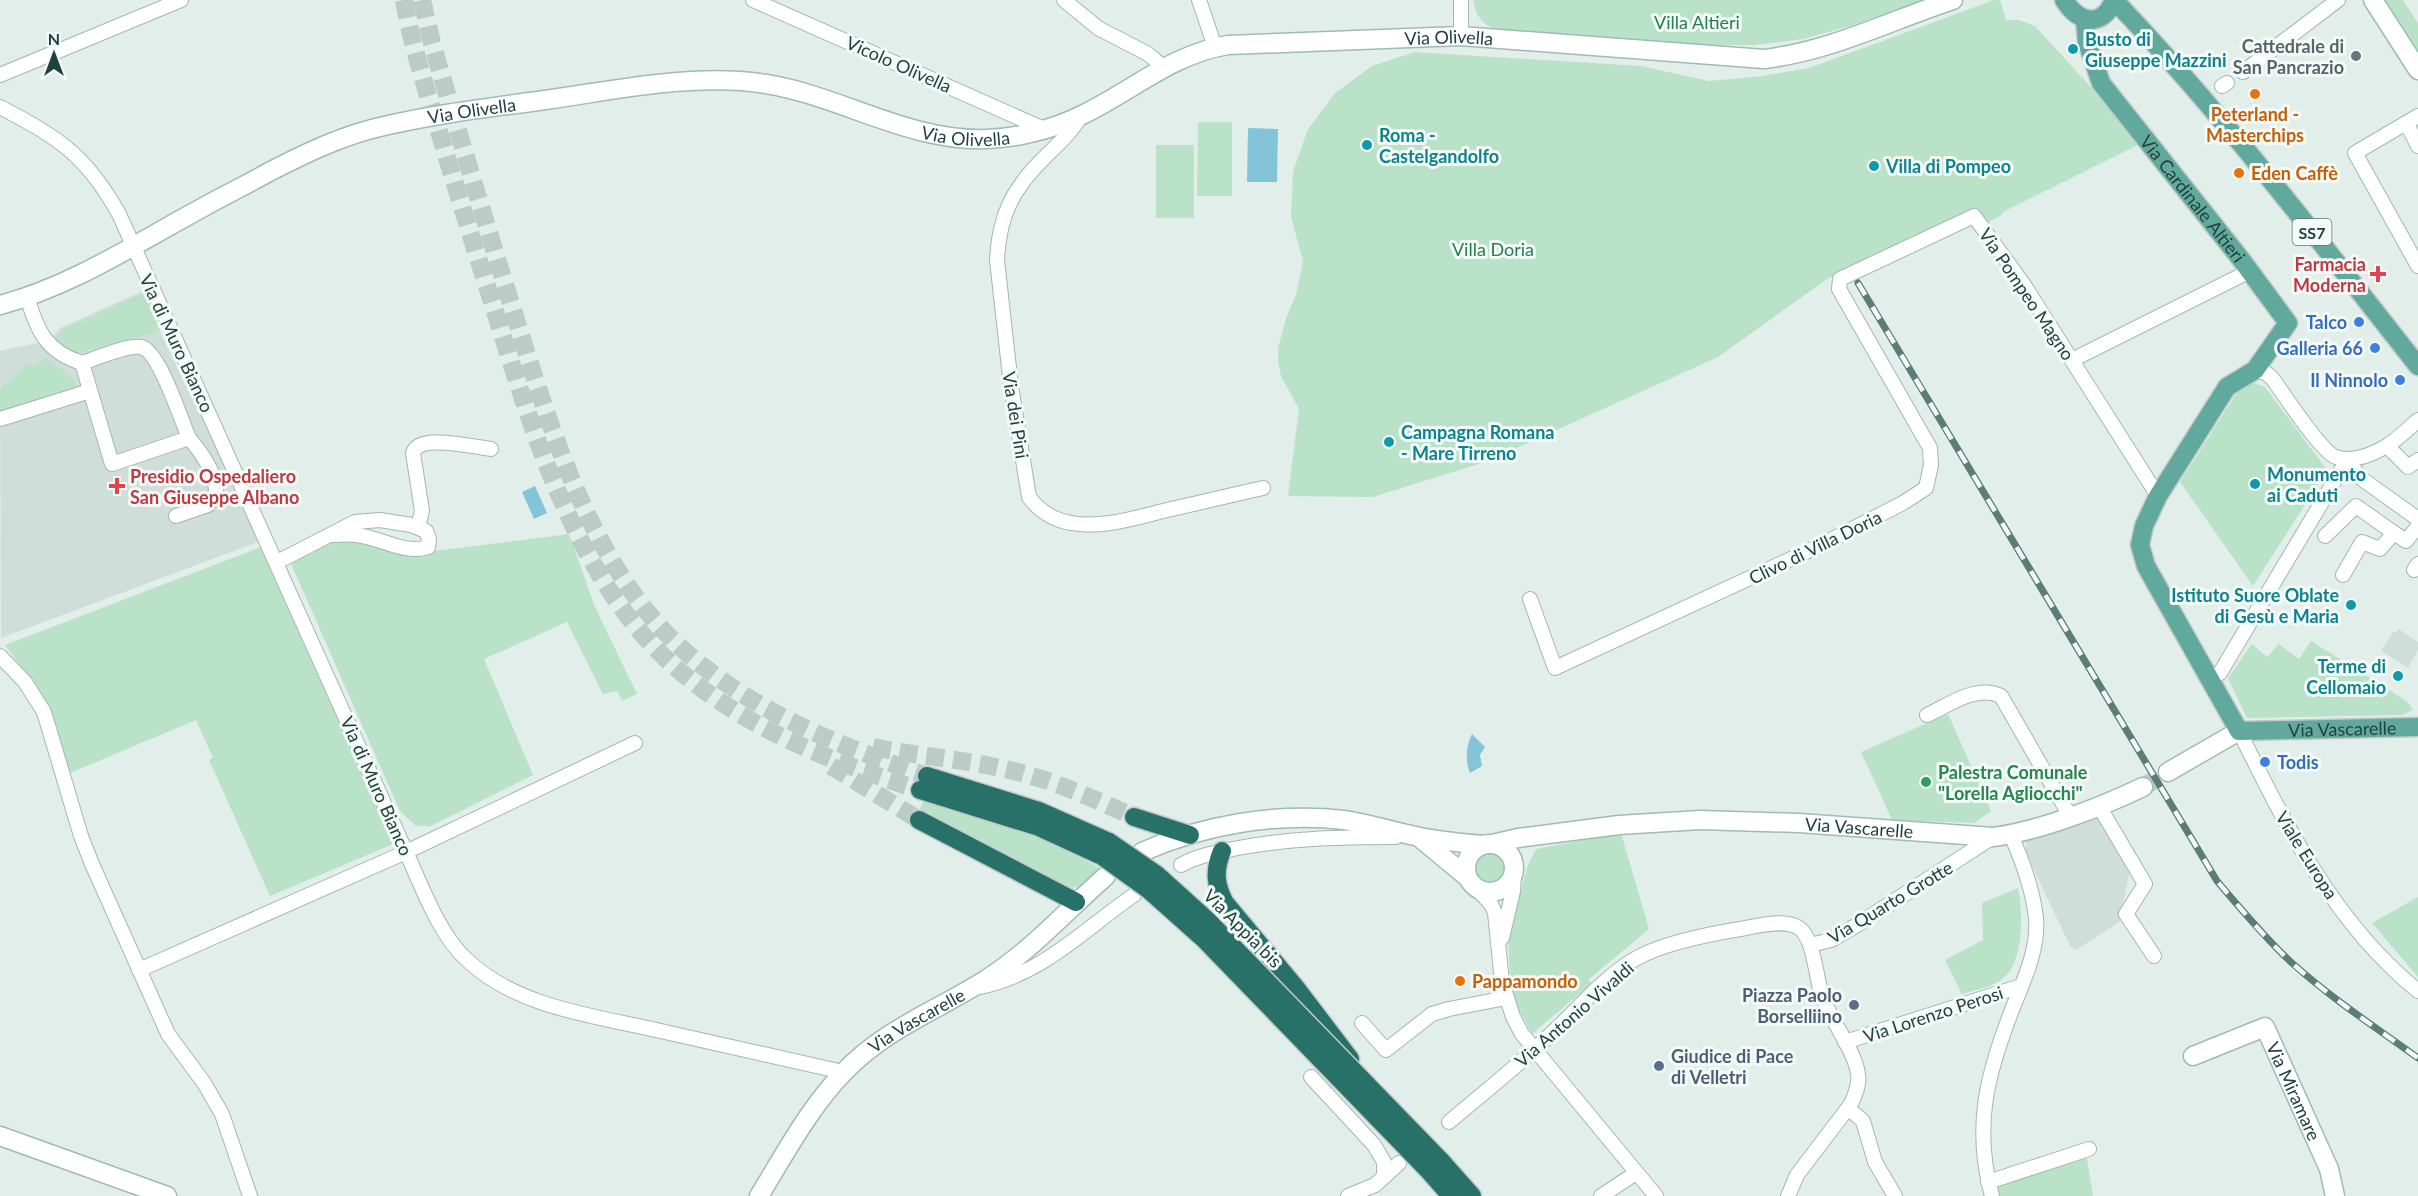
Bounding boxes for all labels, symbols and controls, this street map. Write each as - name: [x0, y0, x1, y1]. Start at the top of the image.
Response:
- park label: Villa Altieri: [1654, 11, 1740, 33]
- north arrow: [24, 24, 84, 84]
- street label: Via Olivella: [1404, 25, 1494, 49]
- place label: Busto di Giuseppe Mazzini: [2085, 28, 2226, 71]
- text: N: [48, 29, 60, 48]
- street label: Vicolo Olivella: [843, 31, 955, 97]
- place label: Cattedrale di San Pancrazio: [2233, 35, 2344, 78]
- marker: Busto di Giuseppe Mazzini: [2066, 42, 2080, 56]
- marker: Cattedrale di San Pancrazio: [2349, 49, 2363, 63]
- marker: Peterland - Masterchips: [2248, 87, 2262, 101]
- street label: Via Olivella: [426, 93, 517, 128]
- place label: Peterland - Masterchips: [2206, 103, 2304, 146]
- street label: Via Olivella: [919, 121, 1011, 150]
- place label: Roma - Castelgandolfo: [1379, 124, 1499, 167]
- street label: Via Cardinale Altieri: [2136, 131, 2250, 266]
- marker: Roma - Castelgandolfo: [1360, 138, 1374, 152]
- place label: Villa di Pompeo: [1885, 155, 2011, 177]
- marker: Villa di Pompeo: [1867, 159, 1881, 173]
- place label: Eden Caffè: [2251, 162, 2338, 184]
- marker: Eden Caffè: [2232, 166, 2246, 180]
- road number: SS7: [2292, 219, 2332, 245]
- street label: Via Pompeo Magno: [1975, 224, 2079, 364]
- park label: Villa Doria: [1452, 238, 1534, 260]
- place label: Farmacia Moderna: [2293, 253, 2366, 296]
- marker: Farmacia Moderna: [2371, 267, 2385, 281]
- street label: Via di Muro Bianco: [135, 270, 219, 416]
- place label: Talco: [2306, 311, 2347, 333]
- marker: Talco: [2352, 315, 2366, 329]
- place label: Galleria 66: [2277, 337, 2363, 359]
- marker: Galleria 66: [2368, 341, 2382, 355]
- place label: Il Ninnolo: [2310, 369, 2388, 391]
- street label: Via dei Pini: [998, 370, 1034, 460]
- marker: Il Ninnolo: [2393, 373, 2407, 387]
- place label: Campagna Romana - Mare Tirreno: [1401, 421, 1554, 464]
- marker: Campagna Romana - Mare Tirreno: [1382, 435, 1396, 449]
- place label: Monumento ai Caduti: [2267, 463, 2366, 506]
- place label: Presidio Ospedaliero San Giuseppe Albano: [130, 465, 299, 508]
- marker: Presidio Ospedaliero San Giuseppe Albano: [108, 477, 126, 495]
- marker: Monumento ai Caduti: [2248, 477, 2262, 491]
- street label: Clivo di Villa Doria: [1745, 505, 1885, 589]
- place label: Istituto Suore Oblate di Gesù e Maria: [2171, 584, 2339, 627]
- marker: Istituto Suore Oblate di Gesù e Maria: [2344, 598, 2358, 612]
- place label: Terme di Cellomaio: [2306, 655, 2386, 698]
- marker: Terme di Cellomaio: [2391, 669, 2405, 683]
- street label: Via di Muro Bianco: [336, 713, 418, 859]
- street label: Via Vascarelle: [2288, 716, 2397, 741]
- place label: Todis: [2277, 751, 2319, 773]
- marker: Todis: [2258, 755, 2272, 769]
- place label: Palestra Comunale "Lorella Agliocchi": [1938, 761, 2088, 804]
- marker: Palestra Comunale "Lorella Agliocchi": [1919, 775, 1933, 789]
- street label: Viale Europa: [2271, 807, 2343, 903]
- street label: Via Vascarelle: [1804, 812, 1914, 842]
- street label: Via Quarto Grotte: [1823, 856, 1957, 948]
- street label: Via Appia bis: [1199, 884, 1287, 972]
- street label: Via Antonio Vivaldi: [1510, 957, 1638, 1071]
- place label: Pappamondo: [1472, 970, 1578, 992]
- marker: Pappamondo: [1453, 974, 1467, 988]
- street label: Via Lorenzo Perosi: [1860, 981, 2006, 1047]
- street label: Via Vascarelle: [864, 983, 968, 1057]
- place label: Piazza Paolo Borselliino: [1742, 984, 1842, 1027]
- marker: Piazza Paolo Borselliino: [1847, 998, 1861, 1012]
- street label: Via Miramare: [2262, 1038, 2326, 1144]
- place label: Giudice di Pace di Velletri: [1671, 1045, 1794, 1088]
- marker: Giudice di Pace di Velletri: [1652, 1059, 1666, 1073]

